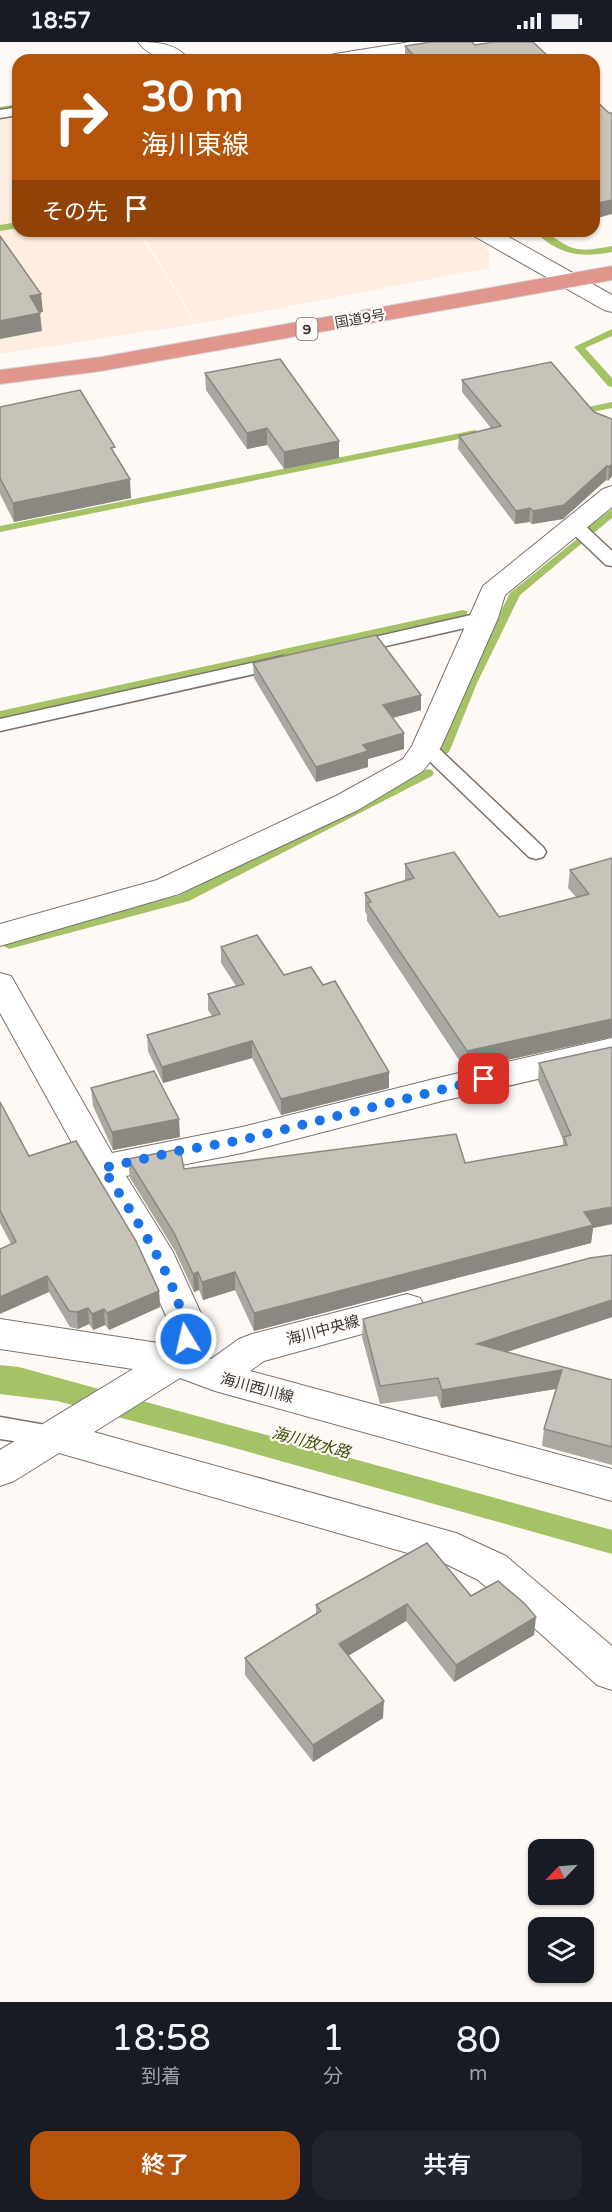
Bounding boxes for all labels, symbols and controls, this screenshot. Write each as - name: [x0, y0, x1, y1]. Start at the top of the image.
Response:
- text: 18:57: [30, 8, 91, 34]
- text: 30 m: [141, 72, 243, 123]
- icon: right: [42, 78, 120, 156]
- text: 海川東線: [141, 129, 249, 162]
- icon: arrive: [120, 192, 153, 225]
- text: その先: [42, 199, 108, 225]
- street label: 国道9号: [334, 306, 386, 332]
- road number: 9: [296, 318, 318, 340]
- pin: [458, 1053, 509, 1104]
- icon: arrive: [467, 1062, 500, 1095]
- position arrow: [154, 1307, 218, 1371]
- street label: 海川中央線: [284, 1312, 362, 1348]
- street label: 海川西川線: [218, 1370, 296, 1406]
- water label: 海川放水路: [270, 1423, 354, 1464]
- north arrow: [528, 1839, 594, 1905]
- map controls: [528, 1839, 594, 1983]
- button: layers: [528, 1917, 594, 1983]
- text: 18:58: [111, 2017, 211, 2060]
- text: 1: [322, 2017, 345, 2060]
- text: 80: [456, 2019, 501, 2062]
- text: m: [469, 2062, 487, 2086]
- text: 到着: [141, 2065, 181, 2089]
- text: 分: [323, 2065, 343, 2089]
- button: 終了: [30, 2131, 300, 2200]
- button: 共有: [312, 2131, 582, 2200]

